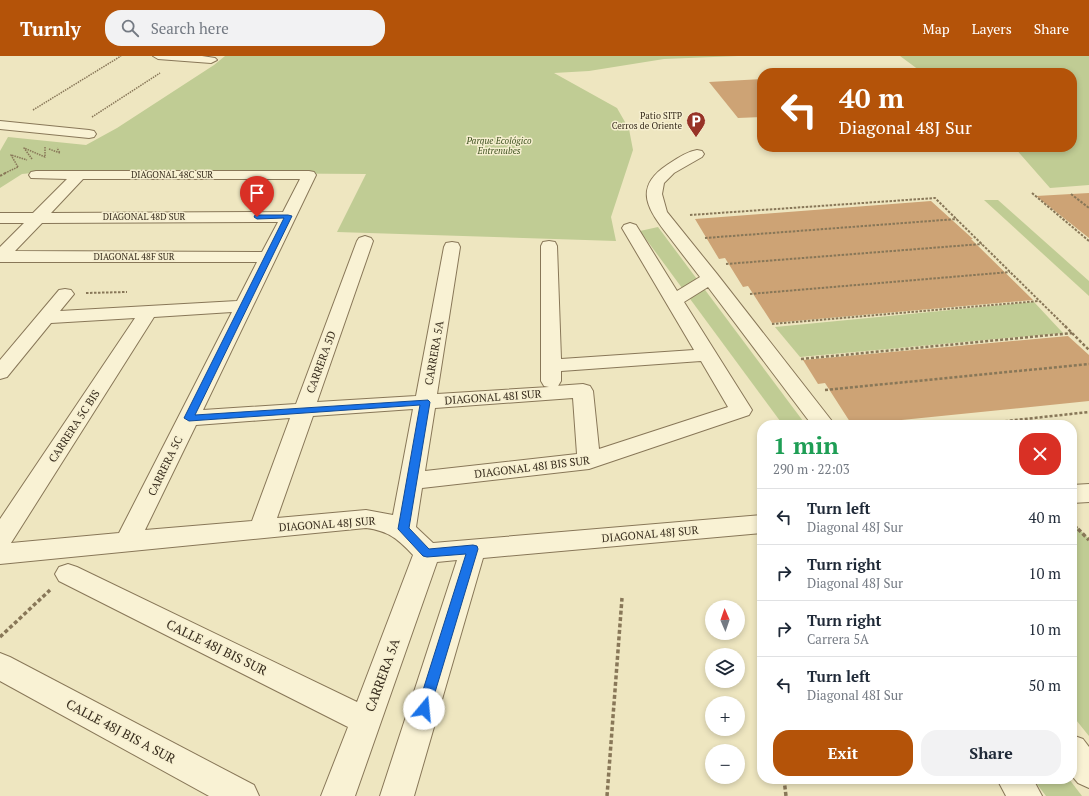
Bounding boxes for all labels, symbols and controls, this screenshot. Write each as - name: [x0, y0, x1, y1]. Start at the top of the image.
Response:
- search box: [105, 10, 385, 46]
- text: Turnly: [20, 16, 81, 41]
- icon: search: [119, 17, 141, 39]
- text: Search here: [151, 18, 229, 38]
- text: Map: [923, 19, 950, 38]
- text: Layers: [972, 19, 1012, 38]
- text: Share: [1034, 19, 1069, 38]
- text: 40 m: [839, 79, 904, 116]
- icon: left: [773, 84, 825, 136]
- place label: Patio SITP Cerros de Oriente: [612, 110, 683, 132]
- parking icon: Patio SITP Cerros de Oriente: [685, 110, 707, 138]
- text: Diagonal 48J Sur: [839, 115, 972, 139]
- park label: Parque Ecológico Entrenubes: [465, 135, 532, 157]
- street label: DIAGONAL 48C SUR: [131, 169, 213, 181]
- pin: [240, 176, 274, 217]
- icon: arrive: [246, 182, 268, 204]
- street label: DIAGONAL 48D SUR: [103, 211, 186, 223]
- street label: DIAGONAL 48F SUR: [93, 251, 175, 263]
- street label: CARRERA 5A: [421, 319, 447, 386]
- street label: CARRERA 5D: [303, 329, 339, 395]
- street label: CARRERA 5C BIS: [45, 387, 103, 465]
- street label: DIAGONAL 48I SUR: [444, 387, 542, 407]
- text: 1 min: [773, 429, 839, 461]
- button: close: [1019, 433, 1061, 475]
- street label: CARRERA 5C: [145, 434, 185, 498]
- street label: DIAGONAL 48I BIS SUR: [473, 453, 591, 481]
- text: 290 m · 22:03: [773, 460, 850, 478]
- text: Turn left: [807, 498, 871, 518]
- icon: left: [773, 506, 795, 528]
- text: 40 m: [1028, 507, 1061, 527]
- street label: DIAGONAL 48J SUR: [278, 514, 376, 534]
- text: Diagonal 48J Sur: [807, 518, 903, 536]
- street label: DIAGONAL 48J SUR: [601, 523, 699, 545]
- text: Turn right: [807, 554, 882, 574]
- icon: right: [773, 562, 795, 584]
- text: 10 m: [1028, 563, 1061, 583]
- text: Diagonal 48J Sur: [807, 574, 903, 592]
- north arrow: [705, 600, 745, 640]
- map controls: [705, 600, 745, 784]
- text: Turn right: [807, 610, 882, 630]
- street label: CALLE 48J BIS SUR: [164, 615, 271, 680]
- icon: right: [773, 618, 795, 640]
- text: 10 m: [1028, 619, 1061, 639]
- text: Carrera 5A: [807, 630, 869, 648]
- street label: CARRERA 5A: [360, 636, 404, 714]
- button: layers: [705, 648, 745, 688]
- text: Turn left: [807, 666, 871, 686]
- icon: left: [773, 674, 795, 696]
- text: 50 m: [1028, 675, 1061, 695]
- text: Diagonal 48I Sur: [807, 686, 903, 704]
- position arrow: [403, 688, 445, 730]
- street label: CALLE 48J BIS A SUR: [63, 695, 180, 768]
- button: +: [705, 696, 745, 736]
- button: Exit: [773, 730, 913, 776]
- button: Share: [921, 730, 1061, 776]
- button: −: [705, 744, 745, 784]

